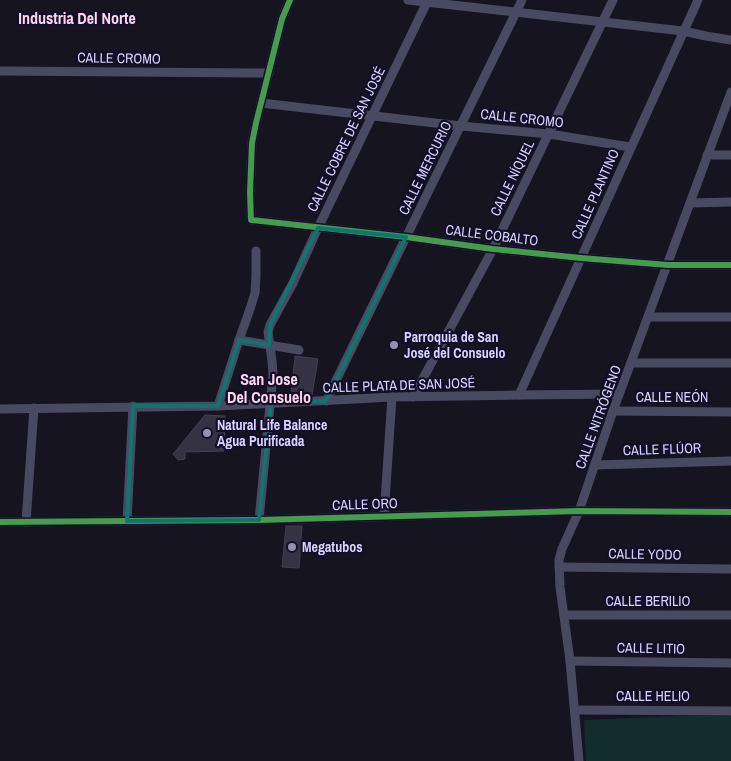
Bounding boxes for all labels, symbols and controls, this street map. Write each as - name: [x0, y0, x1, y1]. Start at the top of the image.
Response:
- district label: Industria Del Norte: [18, 7, 136, 29]
- street label: CALLE CROMO: [77, 48, 161, 68]
- street label: CALLE COBRE DE SAN JOSÉ: [303, 63, 389, 215]
- street label: CALLE CROMO: [479, 105, 565, 131]
- street label: CALLE MERCURIO: [395, 118, 455, 218]
- street label: CALLE NÍQUEL: [486, 137, 538, 219]
- street label: CALLE PLANTINO: [567, 146, 623, 242]
- street label: CALLE COBALTO: [445, 220, 540, 250]
- place label: Parroquia de San José del Consuelo: [404, 328, 505, 362]
- marker: Parroquia de San José del Consuelo: [388, 339, 400, 351]
- street label: CALLE NITRÓGENO: [571, 363, 625, 471]
- district label: San Jose Del Consuelo: [227, 368, 311, 408]
- street label: CALLE PLATA DE SAN JOSÉ: [322, 373, 476, 397]
- street label: CALLE NEÓN: [636, 388, 708, 406]
- place label: Natural Life Balance Agua Purificada: [217, 416, 327, 450]
- marker: Natural Life Balance Agua Purificada: [201, 427, 213, 439]
- street label: CALLE FLÚOR: [622, 439, 702, 459]
- street label: CALLE ORO: [332, 494, 398, 514]
- place label: Megatubos: [302, 538, 363, 556]
- marker: Megatubos: [286, 541, 298, 553]
- street label: CALLE YODO: [608, 544, 682, 564]
- street label: CALLE BERILIO: [606, 592, 690, 610]
- street label: CALLE LITIO: [617, 638, 685, 658]
- street label: CALLE HELIO: [616, 687, 690, 705]

